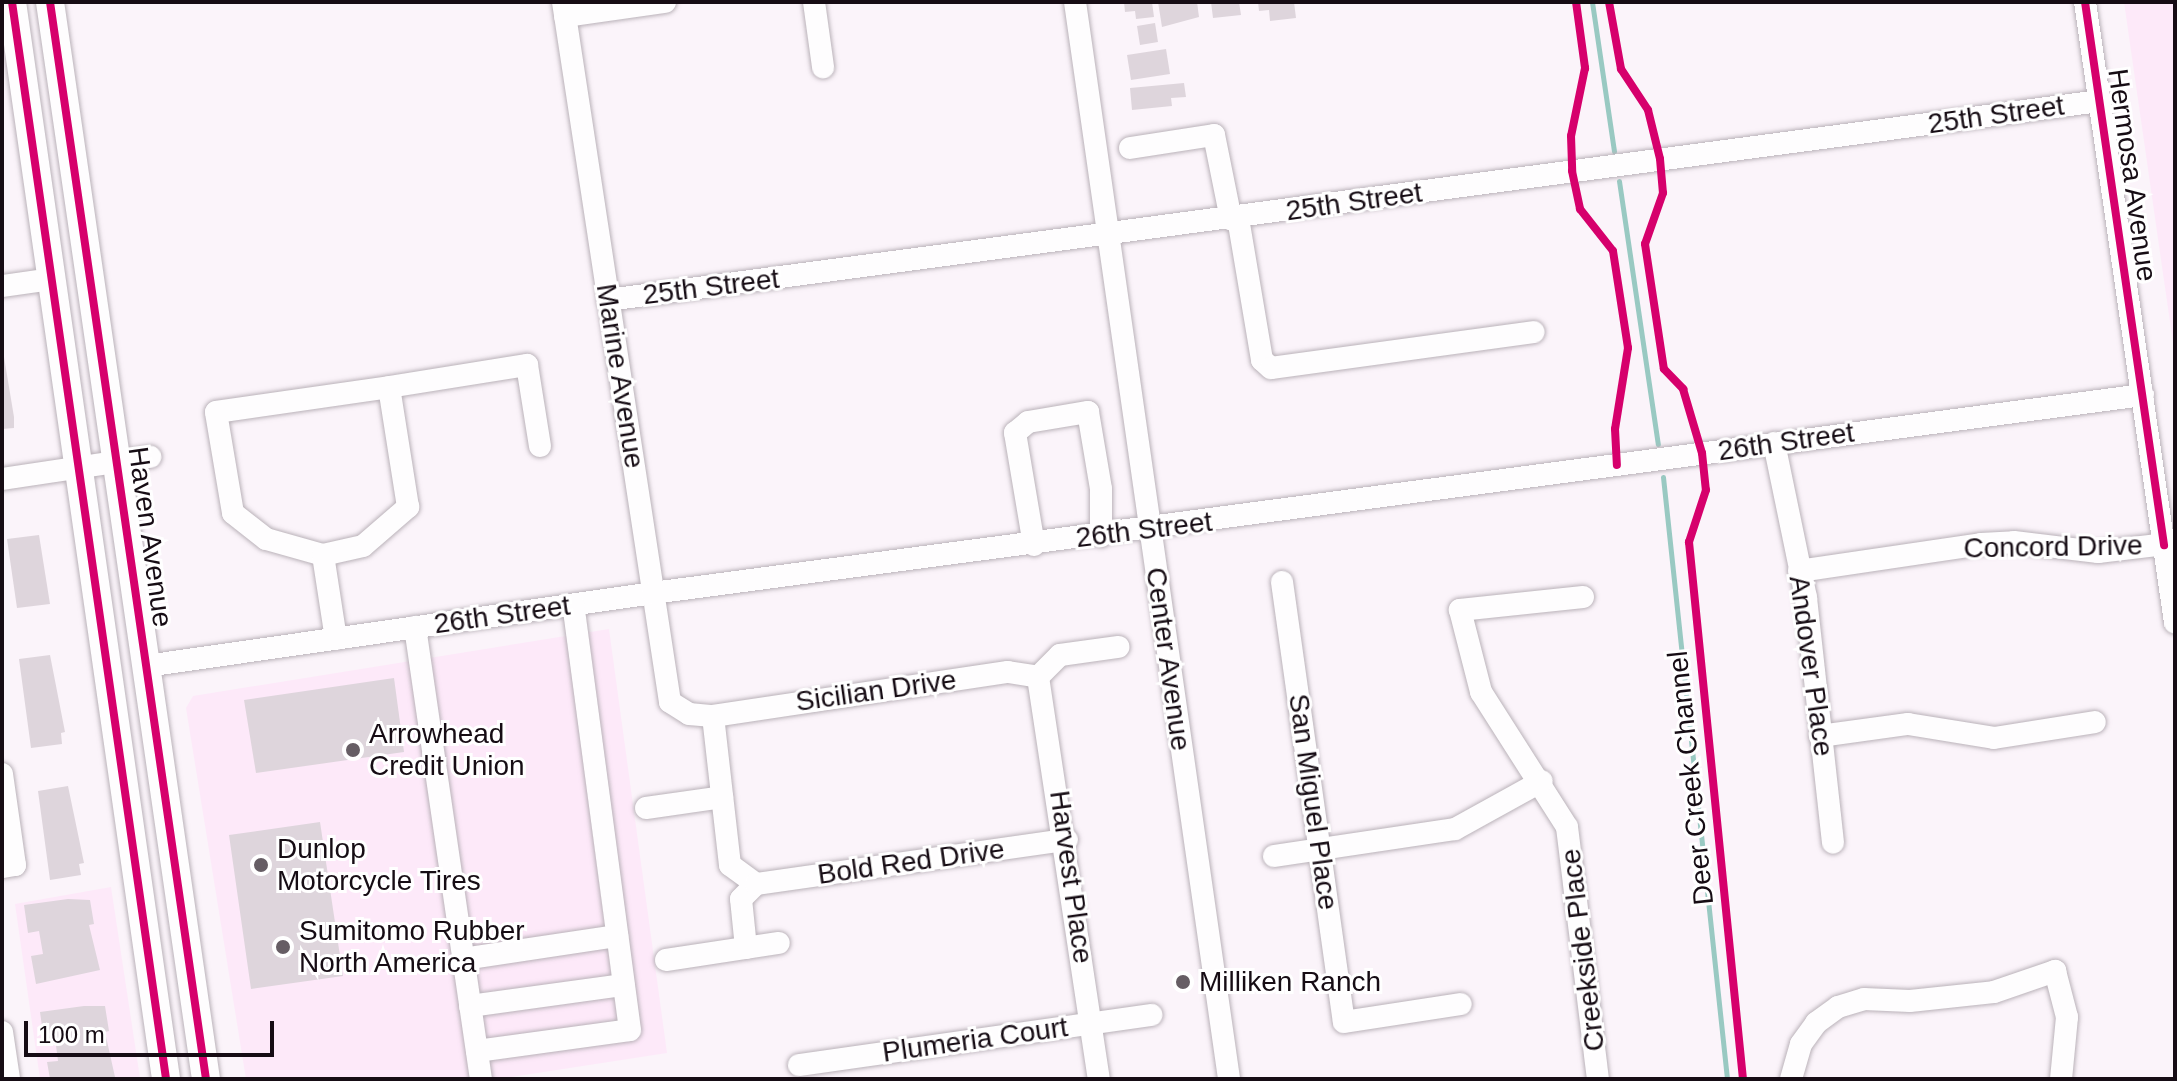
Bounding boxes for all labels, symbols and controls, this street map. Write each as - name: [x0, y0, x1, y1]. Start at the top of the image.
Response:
- street label: Hermosa Avenue: [2100, 66, 2164, 284]
- street label: 25th Street: [1926, 89, 2066, 141]
- street label: 25th Street: [1284, 176, 1424, 228]
- street label: 25th Street: [641, 262, 781, 312]
- street label: Marine Avenue: [589, 281, 651, 471]
- street label: 26th Street: [1716, 416, 1856, 468]
- street label: Haven Avenue: [121, 444, 179, 630]
- street label: 26th Street: [1074, 505, 1214, 555]
- street label: Concord Drive: [1963, 529, 2143, 565]
- street label: Center Avenue: [1138, 564, 1198, 754]
- street label: Andover Place: [1782, 573, 1840, 759]
- street label: 26th Street: [432, 589, 572, 641]
- street label: Deer Creek Channel: [1661, 649, 1721, 907]
- street label: Sicilian Drive: [794, 663, 958, 719]
- street label: San Miguel Place: [1281, 692, 1345, 912]
- place label: Arrowhead Credit Union: [369, 717, 525, 783]
- marker: Arrowhead Credit Union: [344, 741, 362, 759]
- street label: Harvest Place: [1042, 788, 1100, 966]
- place label: Dunlop Motorcycle Tires: [277, 832, 481, 898]
- street label: Bold Red Drive: [815, 832, 1007, 892]
- street label: Creekside Place: [1554, 847, 1612, 1053]
- marker: Dunlop Motorcycle Tires: [252, 856, 270, 874]
- place label: Sumitomo Rubber North America: [299, 914, 525, 980]
- marker: Sumitomo Rubber North America: [274, 938, 292, 956]
- place label: Milliken Ranch: [1199, 965, 1381, 999]
- marker: Milliken Ranch: [1174, 973, 1192, 991]
- scale bar: [28, 1005, 278, 1055]
- street label: Plumeria Court: [880, 1010, 1070, 1070]
- text: 100 m: [38, 1021, 105, 1048]

